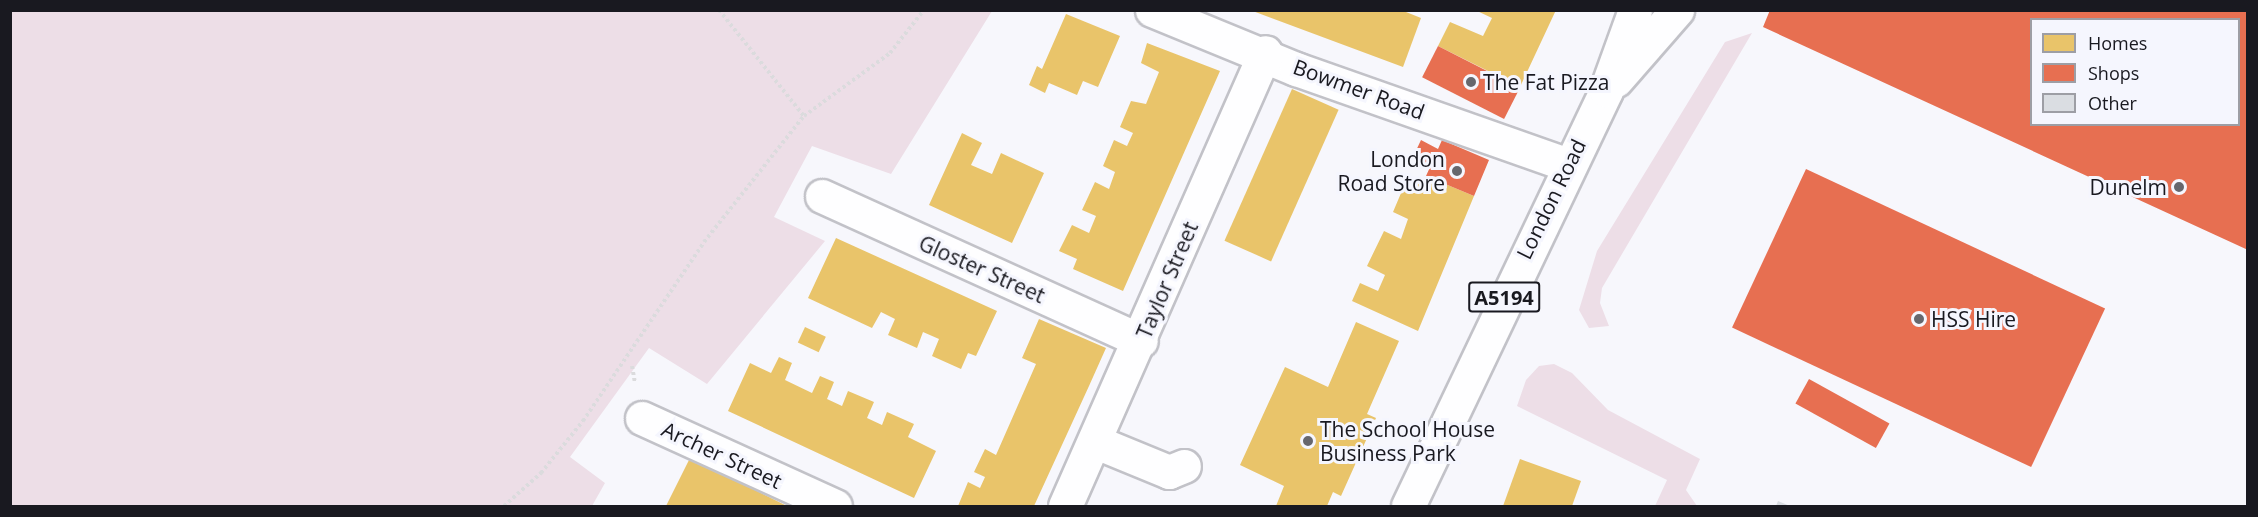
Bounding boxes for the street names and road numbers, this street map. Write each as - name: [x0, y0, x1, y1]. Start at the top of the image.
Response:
- street label: Bowmer Road: [1290, 54, 1428, 124]
- street label: London Road: [1511, 135, 1591, 263]
- street label: Taylor Street: [1131, 218, 1203, 342]
- street label: Gloster Street: [915, 230, 1049, 308]
- road number: A5194: [1468, 280, 1540, 314]
- street label: Archer Street: [658, 416, 786, 494]

